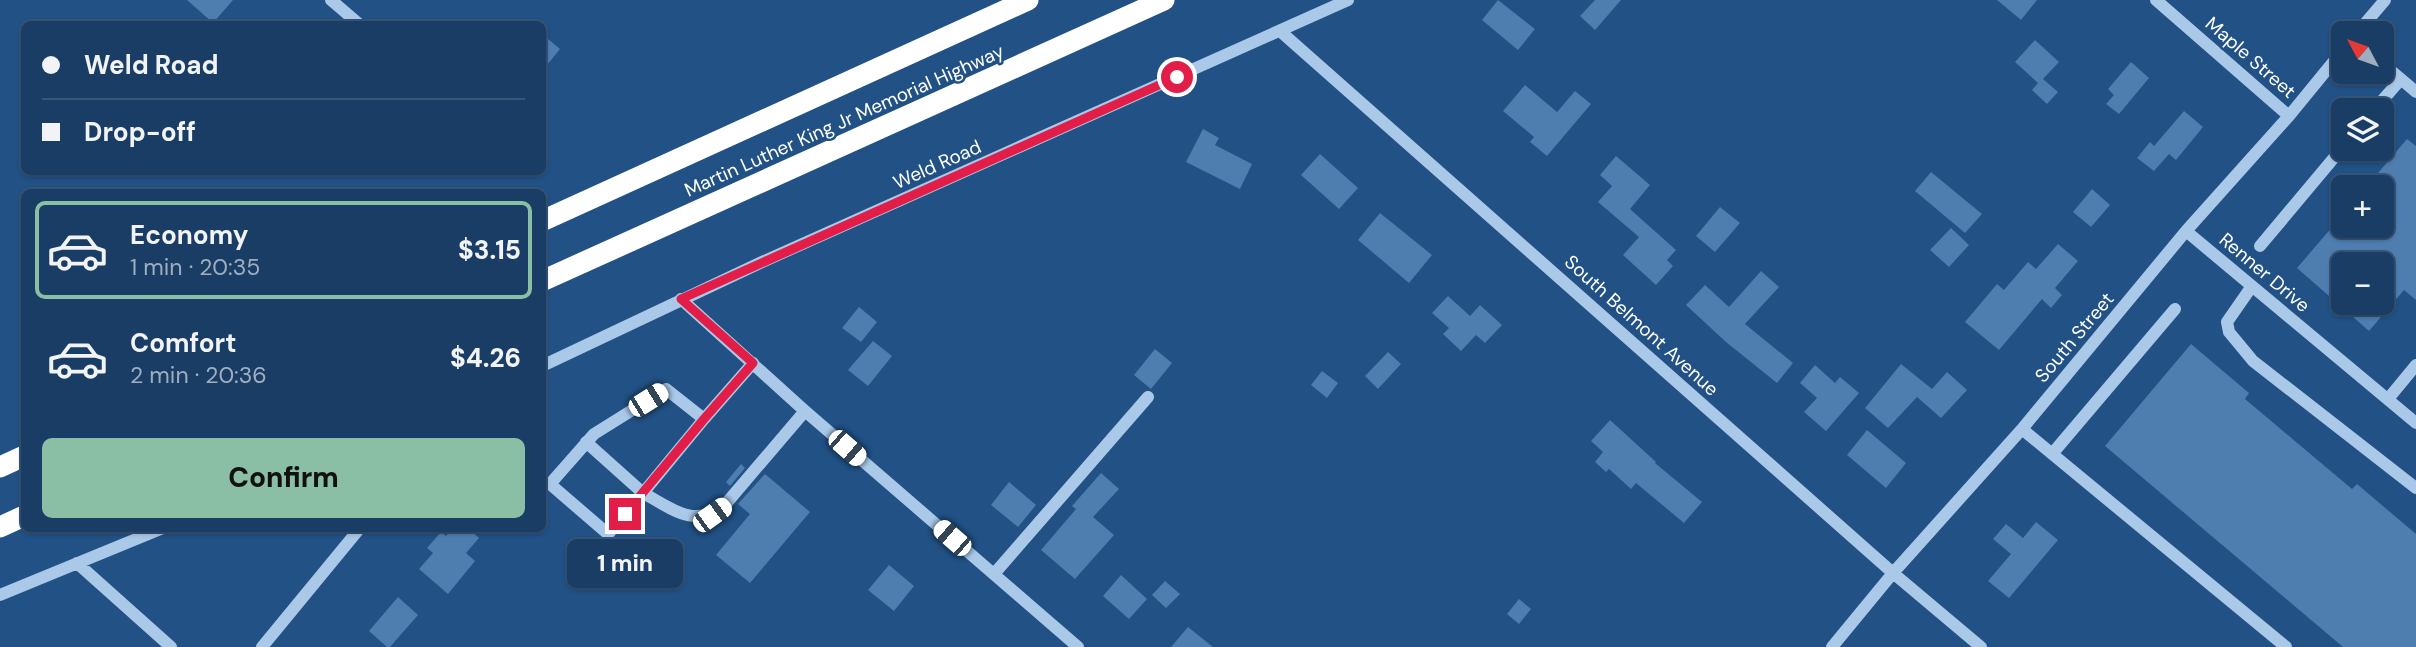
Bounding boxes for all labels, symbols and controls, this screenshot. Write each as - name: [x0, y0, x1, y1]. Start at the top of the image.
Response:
- street label: Maple Street: [2200, 11, 2301, 104]
- north arrow: [2331, 21, 2394, 84]
- map controls: [2331, 21, 2394, 315]
- street label: Martin Luther King Jr Memorial Highway: [680, 38, 1008, 202]
- text: Weld Road: [84, 48, 219, 82]
- route start: [1161, 61, 1193, 93]
- button: layers: [2331, 98, 2394, 161]
- text: Drop-off: [84, 115, 196, 149]
- street label: Weld Road: [889, 134, 985, 195]
- button: +: [2331, 175, 2394, 238]
- text: Economy: [130, 218, 248, 252]
- icon: car: [46, 219, 109, 282]
- street label: Renner Drive: [2214, 227, 2315, 318]
- text: $3.15: [458, 233, 521, 267]
- street label: South Belmont Avenue: [1559, 249, 1724, 401]
- text: 1 min · 20:35: [130, 252, 260, 282]
- button: −: [2331, 252, 2394, 315]
- street label: South Street: [2029, 287, 2119, 388]
- text: Comfort: [130, 326, 236, 360]
- icon: car: [46, 327, 109, 390]
- text: $4.26: [450, 341, 521, 375]
- text: 2 min · 20:36: [130, 360, 267, 390]
- car: [625, 380, 672, 420]
- car: [825, 426, 870, 470]
- button: Confirm: [42, 438, 525, 518]
- car: [689, 494, 736, 536]
- route end: [609, 498, 641, 530]
- car: [930, 516, 975, 560]
- callout: 1 min: [567, 538, 683, 588]
- text: 1 min: [597, 548, 653, 578]

